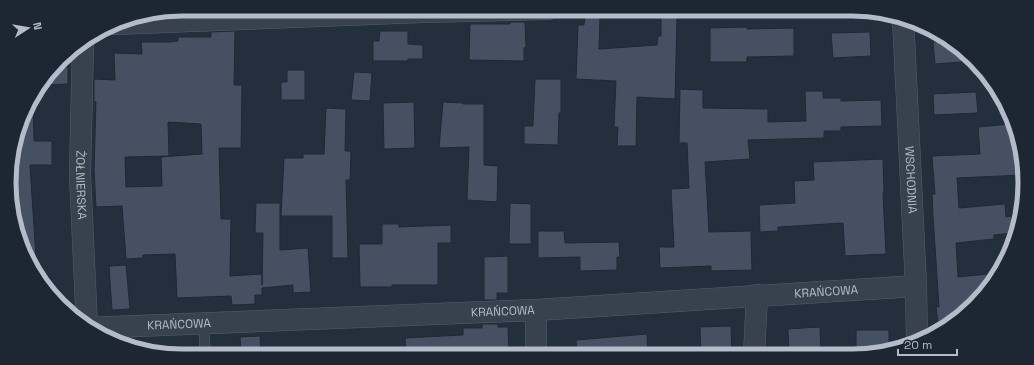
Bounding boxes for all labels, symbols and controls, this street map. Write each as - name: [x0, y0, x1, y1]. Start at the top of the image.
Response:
- north arrow: [8, 8, 48, 48]
- text: N: [30, 21, 45, 31]
- street label: WSCHODNIA: [901, 146, 920, 214]
- street label: ŻOŁNIERSKA: [72, 150, 90, 220]
- street label: KRAŃCOWA: [794, 282, 859, 302]
- street label: KRAŃCOWA: [470, 302, 535, 321]
- street label: KRAŃCOWA: [147, 315, 212, 334]
- scale bar: [898, 331, 957, 357]
- text: 20 m: [904, 337, 932, 353]

